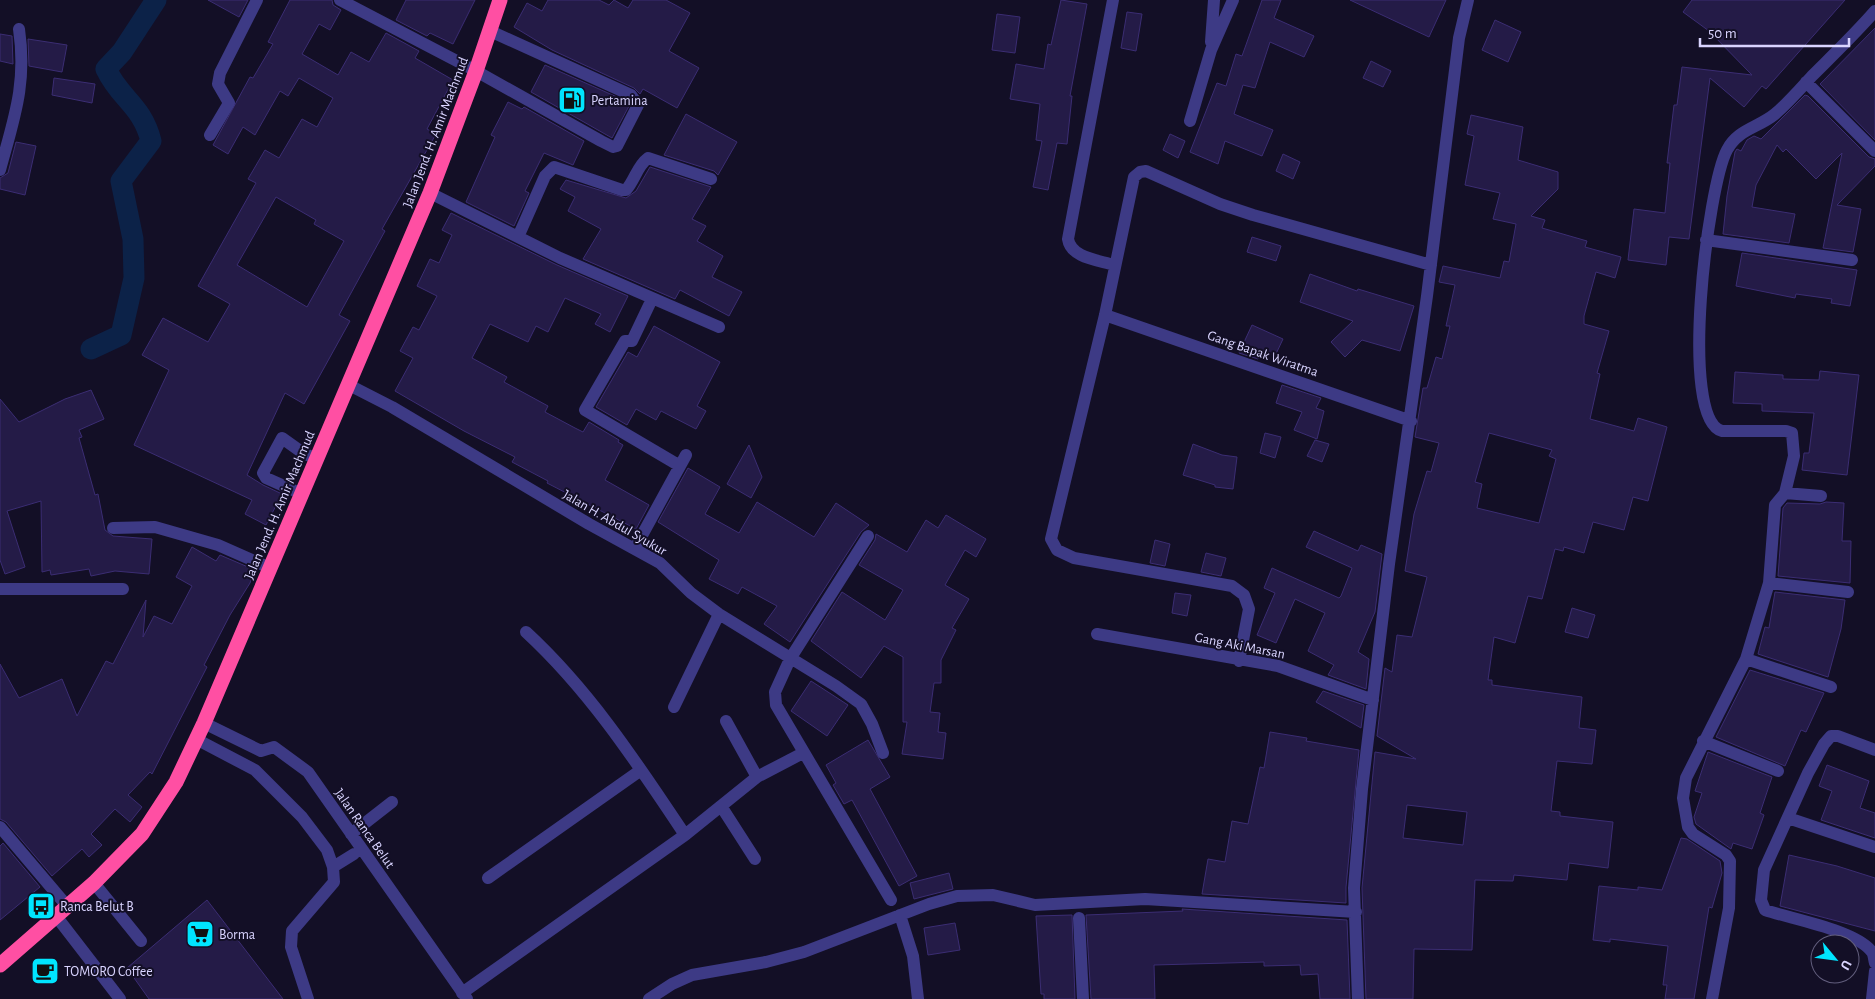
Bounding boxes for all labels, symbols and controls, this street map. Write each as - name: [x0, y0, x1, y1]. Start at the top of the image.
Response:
- scale bar: [1700, 15, 1849, 47]
- text: 50 m: [1708, 26, 1737, 41]
- street label: Jalan Jend. H. Amir Machmud: [401, 55, 471, 209]
- fuel station icon: Pertamina: [557, 85, 587, 115]
- place label: Pertamina: [591, 94, 648, 108]
- street label: Gang Bapak Wiratma: [1206, 328, 1320, 380]
- street label: Jalan Jend. H. Amir Machmud: [242, 429, 318, 582]
- street label: Jalan H. Abdul Syukur: [560, 487, 669, 558]
- street label: Gang Aki Marsan: [1194, 630, 1286, 662]
- street label: Jalan Ranca Belut: [332, 786, 397, 871]
- bus stop icon: Ranca Belut B: [26, 891, 56, 921]
- place label: Ranca Belut B: [60, 900, 134, 914]
- supermarket icon: Borma: [185, 919, 215, 949]
- place label: Borma: [219, 928, 256, 942]
- north arrow: [1810, 934, 1860, 984]
- cafe icon: TOMORO Coffee: [30, 956, 60, 986]
- text: U: [1837, 958, 1854, 972]
- place label: TOMORO Coffee: [64, 965, 153, 979]

